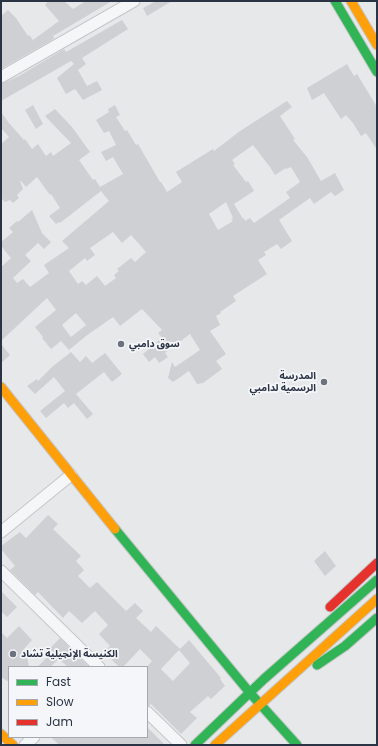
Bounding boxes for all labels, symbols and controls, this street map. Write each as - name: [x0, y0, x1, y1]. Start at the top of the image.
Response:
- place label: سوق دامبي: [129, 338, 180, 350]
- marker: سوق دامبي: [116, 339, 126, 349]
- place label: المدرسة الرسمية لدامبي: [250, 370, 316, 394]
- marker: المدرسة الرسمية لدامبي: [319, 377, 329, 387]
- place label: الكنيسة الإنجيلية تشاد: [21, 648, 118, 660]
- marker: الكنيسة الإنجيلية تشاد: [8, 649, 18, 659]
- legend: [8, 666, 148, 738]
- text: Fast: [46, 673, 71, 690]
- text: Slow: [46, 693, 74, 710]
- text: Jam: [46, 713, 73, 730]

